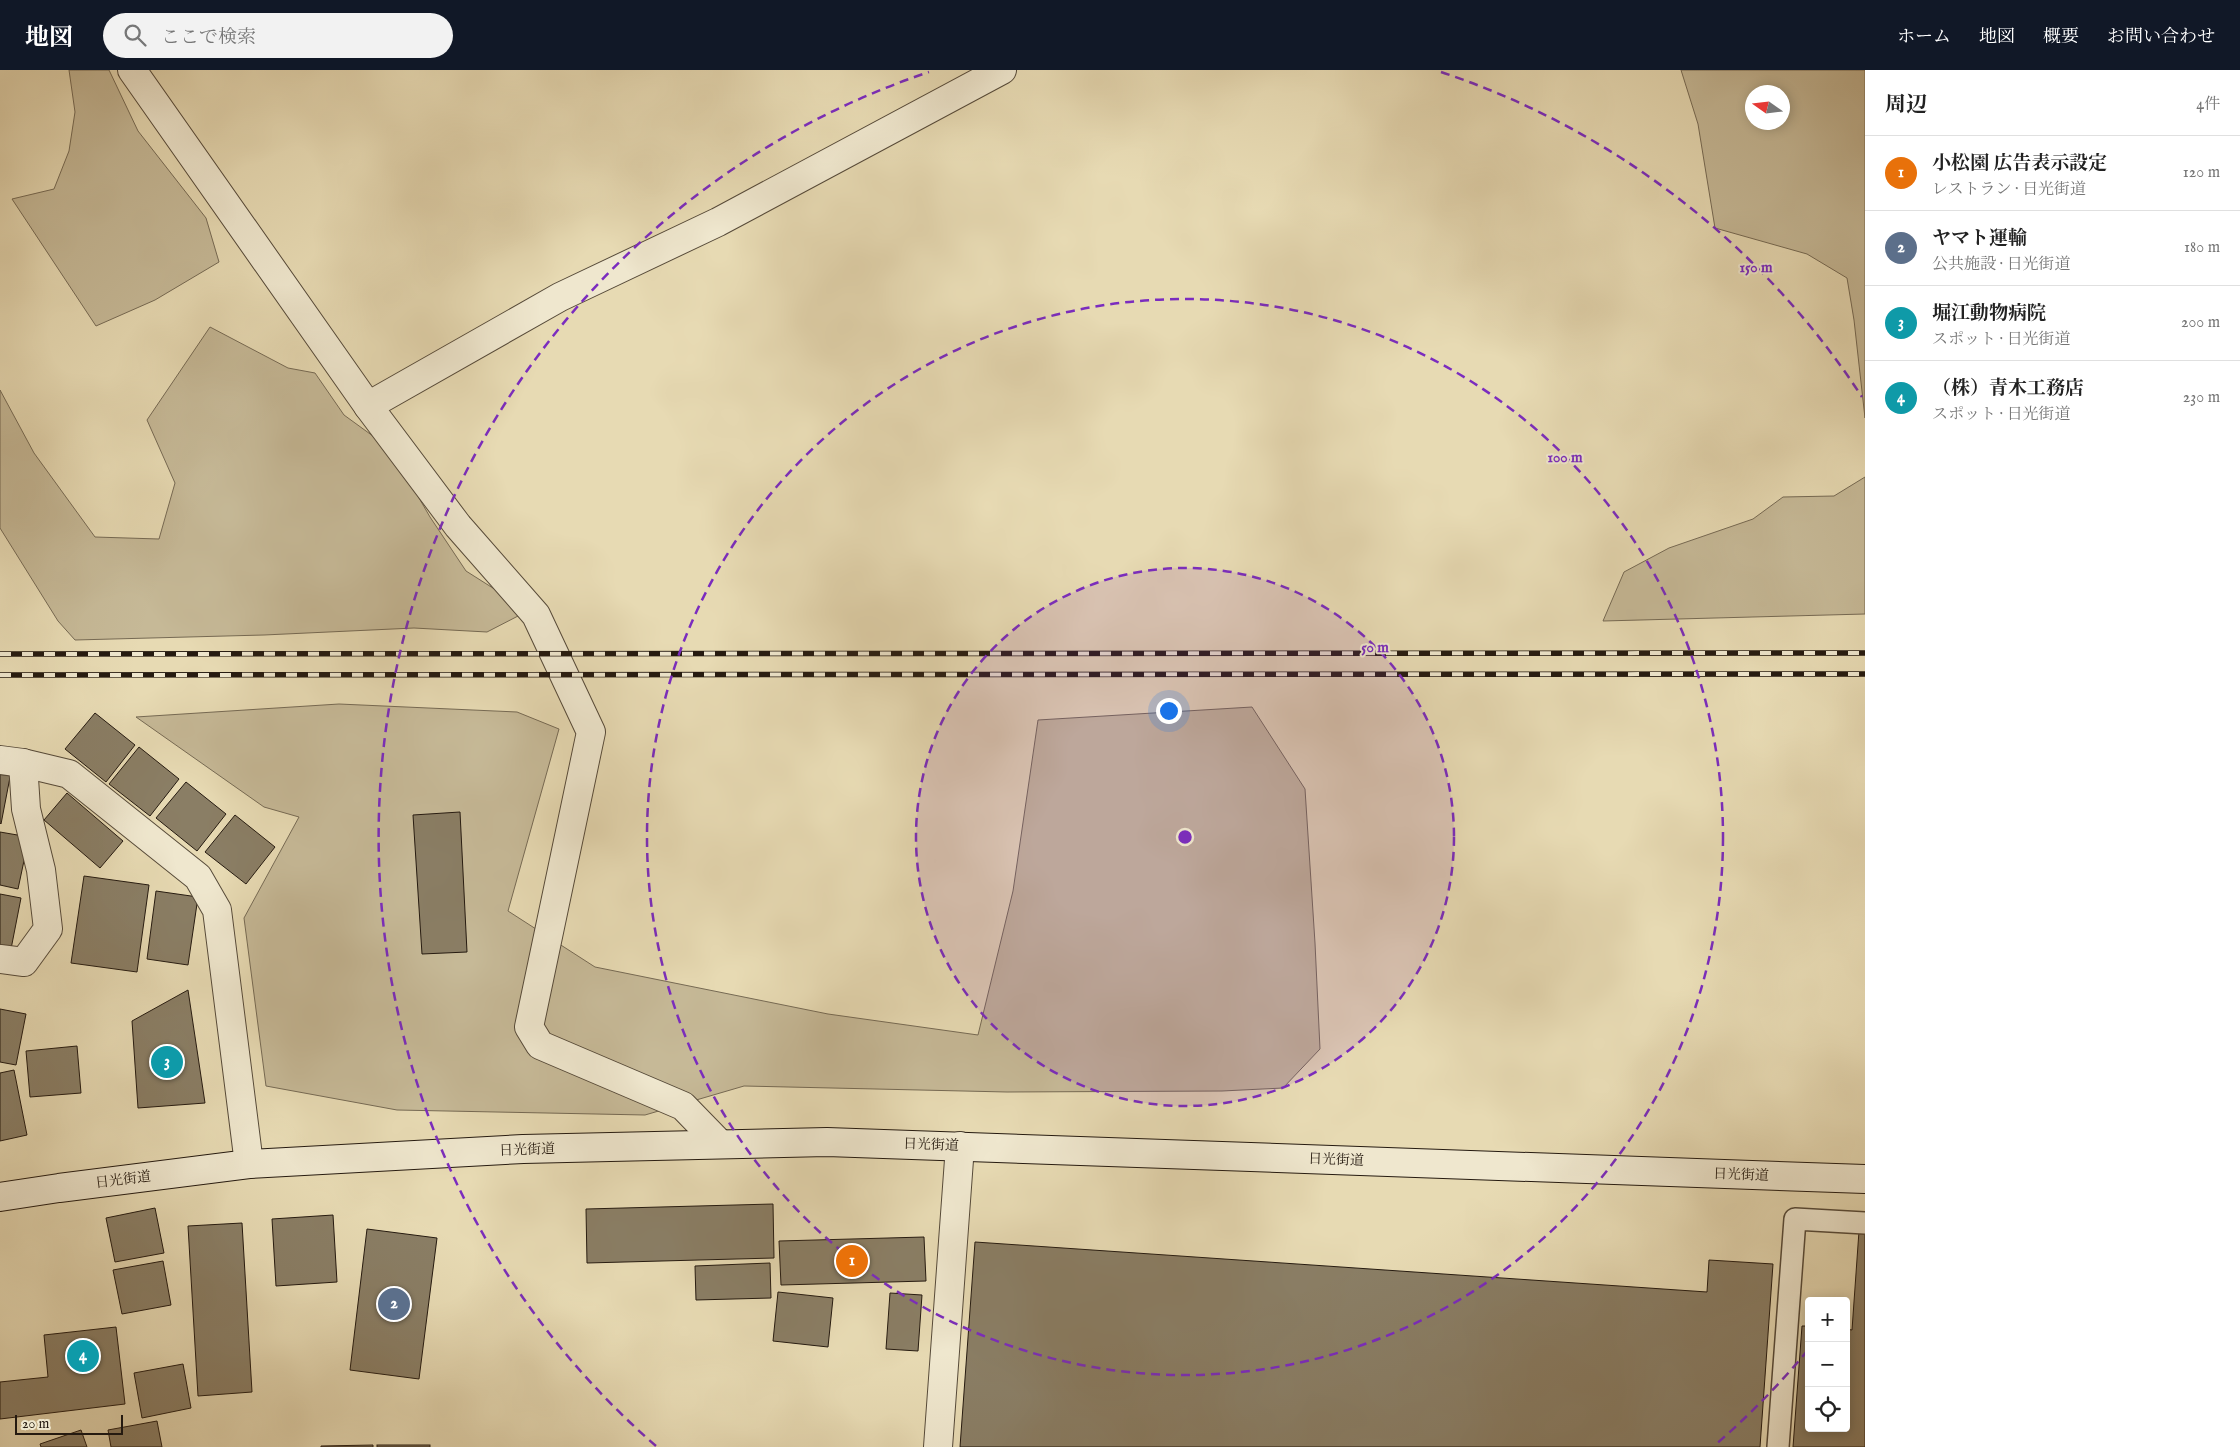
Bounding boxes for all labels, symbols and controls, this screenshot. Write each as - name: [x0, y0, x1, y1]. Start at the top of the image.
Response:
- search box: [103, 13, 453, 58]
- icon: search: [121, 21, 149, 49]
- text: 地図: [25, 23, 73, 54]
- text: ここで検索: [161, 26, 256, 50]
- text: ホーム: [1897, 26, 1951, 49]
- text: 地図: [1979, 26, 2015, 49]
- text: 概要: [2043, 26, 2079, 49]
- text: お問い合わせ: [2107, 26, 2215, 49]
- north arrow: [1745, 85, 1790, 130]
- text: 周辺: [1885, 92, 1927, 119]
- text: 4件: [2196, 95, 2220, 115]
- text: 小松園 広告表示設定: [1932, 152, 2107, 176]
- text: 1: [1898, 163, 1904, 183]
- text: 120 m: [2183, 163, 2220, 183]
- text: レストラン · 日光街道: [1932, 180, 2086, 200]
- text: ヤマト運輸: [1932, 227, 2027, 251]
- text: 2: [1897, 238, 1905, 258]
- text: 180 m: [2184, 238, 2220, 258]
- text: 公共施設 · 日光街道: [1932, 255, 2071, 275]
- text: 150 m: [1739, 258, 1773, 277]
- text: 堀江動物病院: [1932, 302, 2046, 326]
- text: 3: [1898, 313, 1904, 333]
- text: 200 m: [2181, 313, 2220, 333]
- text: スポット · 日光街道: [1932, 330, 2071, 350]
- text: （株）青木工務店: [1932, 377, 2084, 401]
- text: 4: [1897, 388, 1905, 408]
- text: 230 m: [2183, 388, 2220, 408]
- text: スポット · 日光街道: [1932, 405, 2071, 425]
- text: 100 m: [1547, 448, 1583, 467]
- text: 50 m: [1361, 638, 1389, 657]
- your location: [1156, 698, 1182, 724]
- centre of rings: [1176, 828, 1194, 846]
- pin: 3: [151, 1043, 183, 1081]
- street label: 日光街道: [903, 1135, 959, 1155]
- street label: 日光街道: [499, 1140, 555, 1160]
- street label: 日光街道: [1308, 1150, 1364, 1170]
- street label: 日光街道: [1713, 1165, 1769, 1185]
- street label: 日光街道: [94, 1168, 152, 1192]
- pin: 1: [836, 1242, 868, 1280]
- pin: 2: [378, 1285, 410, 1323]
- map controls: [1805, 1297, 1850, 1432]
- button: +: [1805, 1297, 1850, 1342]
- pin: 4: [67, 1337, 99, 1375]
- button: −: [1805, 1342, 1850, 1387]
- button: locate: [1805, 1387, 1850, 1432]
- scale bar: [15, 1412, 122, 1435]
- text: 20 m: [22, 1415, 49, 1433]

